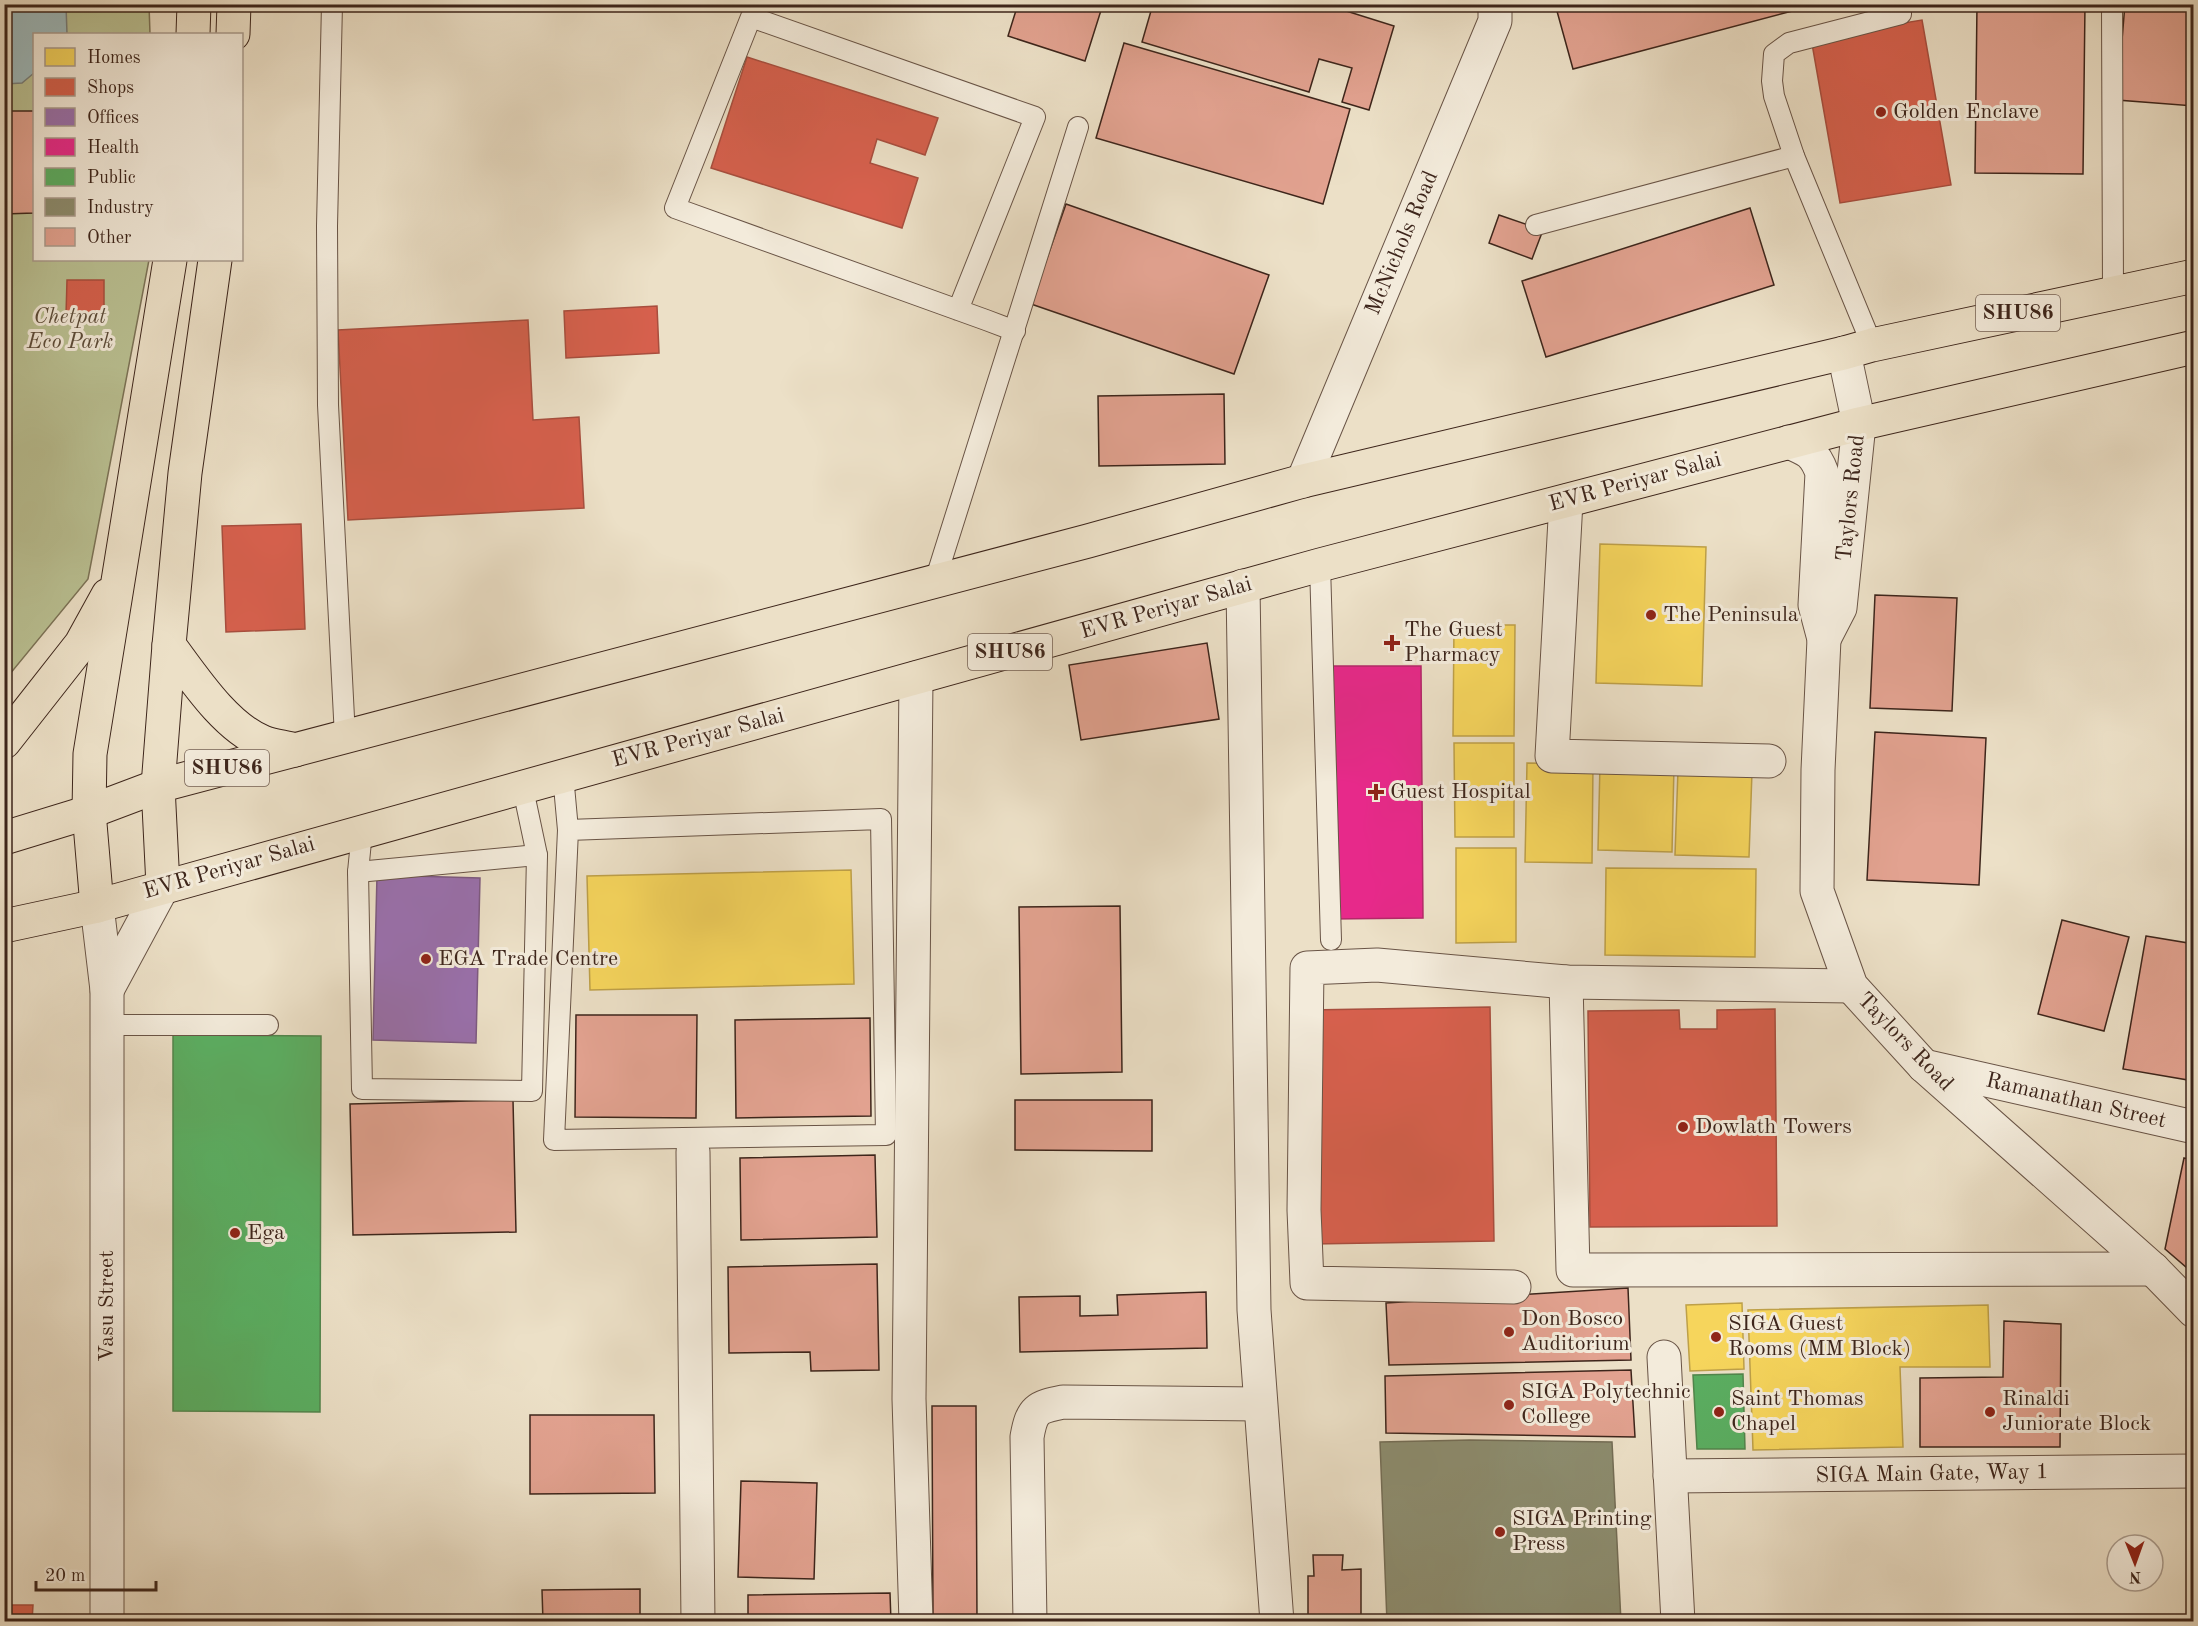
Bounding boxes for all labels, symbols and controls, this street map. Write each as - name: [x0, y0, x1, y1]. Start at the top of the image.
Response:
- legend: [33, 33, 243, 261]
- text: Homes: [87, 49, 141, 67]
- text: Shops: [87, 79, 134, 97]
- place label: Golden Enclave: [1893, 101, 2039, 123]
- marker: Golden Enclave: [1874, 105, 1888, 119]
- text: Offices: [87, 109, 139, 127]
- text: Health: [87, 139, 140, 157]
- street label: McNichols Road: [1362, 168, 1442, 318]
- text: Public: [87, 169, 136, 187]
- text: Industry: [87, 199, 154, 217]
- text: Other: [87, 229, 132, 247]
- road number: SHU86: [1976, 295, 2060, 331]
- park label: Chetpat Eco Park: [26, 306, 113, 353]
- street label: Taylors Road: [1833, 434, 1869, 562]
- street label: EVR Periyar Salai: [1547, 448, 1724, 516]
- street label: EVR Periyar Salai: [1078, 573, 1254, 643]
- place label: The Peninsula: [1663, 604, 1799, 626]
- marker: The Peninsula: [1644, 608, 1658, 622]
- place label: The Guest Pharmacy: [1404, 619, 1503, 666]
- road number: SHU86: [968, 634, 1052, 670]
- marker: The Guest Pharmacy: [1385, 636, 1399, 650]
- street label: EVR Periyar Salai: [610, 704, 787, 772]
- road number: SHU86: [185, 750, 269, 786]
- place label: Guest Hospital: [1390, 781, 1531, 803]
- marker: Guest Hospital: [1367, 783, 1385, 801]
- street label: EVR Periyar Salai: [141, 833, 317, 903]
- place label: EGA Trade Centre: [438, 948, 618, 970]
- marker: EGA Trade Centre: [419, 952, 433, 966]
- street label: Taylors Road: [1853, 989, 1957, 1095]
- street label: Ramanathan Street: [1984, 1070, 2168, 1132]
- place label: Dowlath Towers: [1695, 1116, 1852, 1138]
- marker: Dowlath Towers: [1676, 1120, 1690, 1134]
- place label: Ega: [247, 1222, 285, 1244]
- marker: Ega: [228, 1226, 242, 1240]
- street label: Vasu Street: [96, 1250, 118, 1362]
- place label: Don Bosco Auditorium: [1521, 1308, 1630, 1355]
- place label: SIGA Guest Rooms (MM Block): [1728, 1313, 1911, 1360]
- marker: Don Bosco Auditorium: [1502, 1325, 1516, 1339]
- marker: SIGA Guest Rooms (MM Block): [1709, 1330, 1723, 1344]
- place label: SIGA Polytechnic College: [1521, 1381, 1691, 1428]
- place label: Saint Thomas Chapel: [1731, 1388, 1864, 1435]
- place label: Rinaldi Juniorate Block: [2002, 1388, 2151, 1435]
- marker: SIGA Polytechnic College: [1502, 1398, 1516, 1412]
- marker: Saint Thomas Chapel: [1712, 1405, 1726, 1419]
- marker: Rinaldi Juniorate Block: [1983, 1405, 1997, 1419]
- street label: SIGA Main Gate, Way 1: [1815, 1461, 2049, 1487]
- place label: SIGA Printing Press: [1512, 1508, 1652, 1555]
- marker: SIGA Printing Press: [1493, 1525, 1507, 1539]
- north arrow: [2105, 1533, 2165, 1593]
- scale bar: [36, 1554, 156, 1592]
- text: 20 m: [45, 1567, 85, 1585]
- text: N: [2128, 1568, 2141, 1584]

